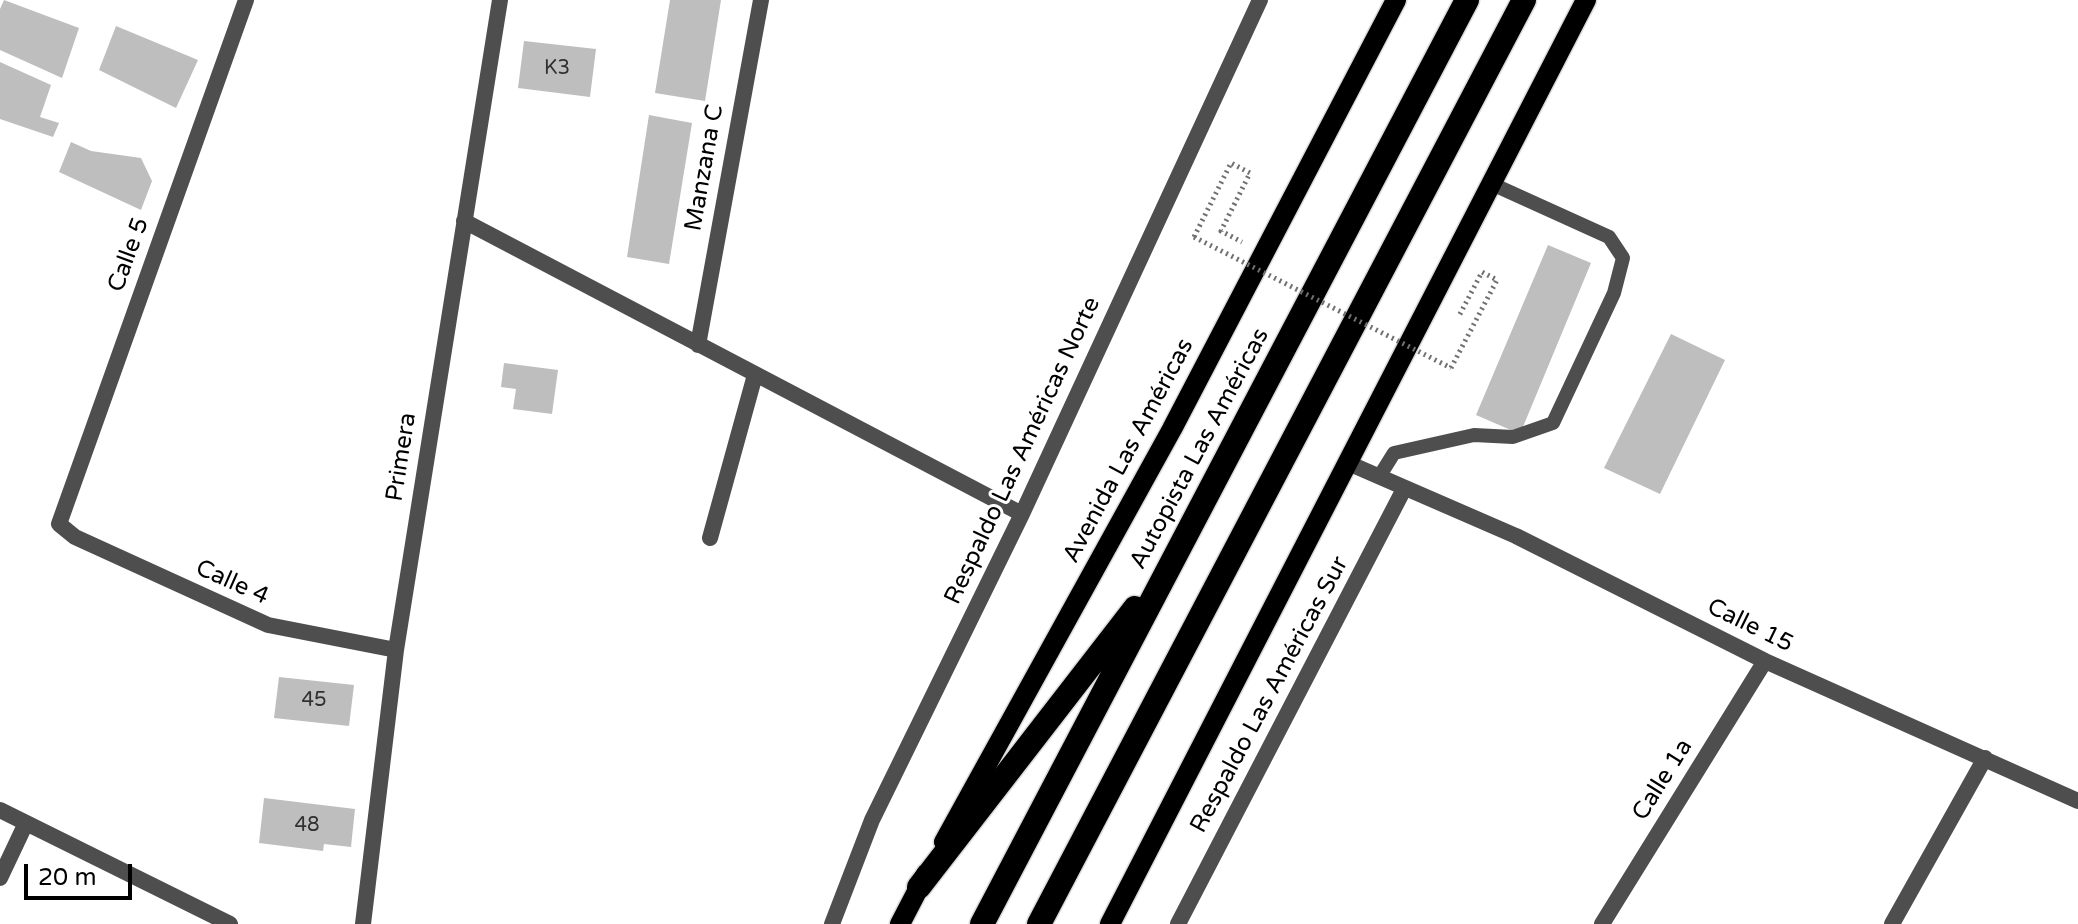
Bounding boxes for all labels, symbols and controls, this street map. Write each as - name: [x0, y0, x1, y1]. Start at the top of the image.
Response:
- house number: K3: [544, 57, 570, 81]
- street label: Manzana C: [680, 103, 730, 233]
- street label: Calle 5: [102, 214, 156, 296]
- street label: Respaldo Las Américas Norte: [939, 293, 1107, 609]
- street label: Autopista Las Américas: [1124, 324, 1276, 574]
- street label: Avenida Las Américas: [1058, 334, 1200, 568]
- street label: Primera: [381, 411, 423, 503]
- street label: Respaldo Las Américas Sur: [1185, 552, 1355, 838]
- street label: Calle 4: [191, 554, 273, 612]
- street label: Calle 15: [1702, 593, 1798, 659]
- house number: 45: [301, 689, 327, 713]
- street label: Calle 1a: [1627, 734, 1699, 826]
- house number: 48: [294, 814, 320, 838]
- scale bar: [28, 848, 136, 898]
- text: 20 m: [38, 863, 96, 892]

